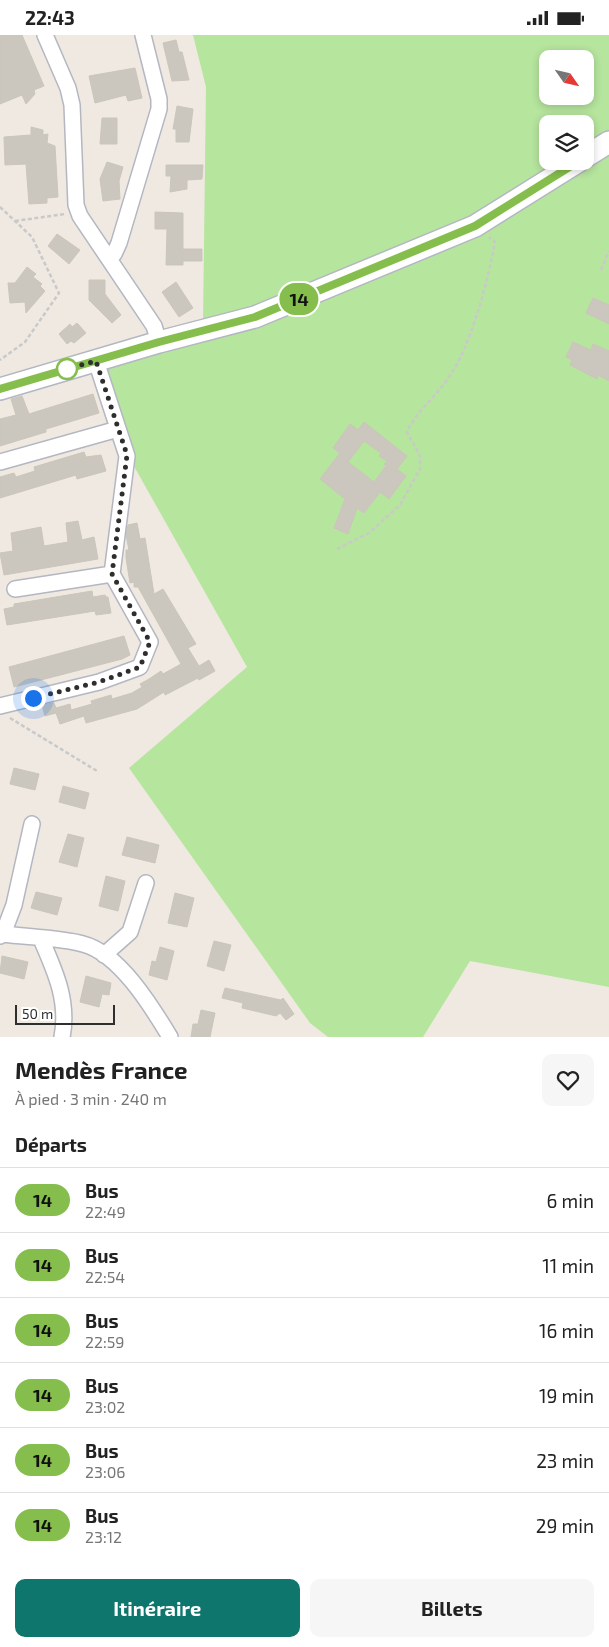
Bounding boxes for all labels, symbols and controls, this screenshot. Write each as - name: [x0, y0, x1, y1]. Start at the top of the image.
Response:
- text: 22:43: [25, 6, 75, 29]
- north arrow: [539, 50, 594, 105]
- map controls: [539, 50, 594, 170]
- button: layers: [539, 115, 594, 170]
- line badge: 14: [276, 283, 322, 315]
- text: 14: [289, 288, 309, 310]
- unlabelled marker: [56, 358, 78, 380]
- your location: [21, 686, 46, 711]
- scale bar: [15, 1002, 115, 1025]
- text: 50 m: [22, 1005, 53, 1022]
- button: heart: [542, 1054, 594, 1106]
- text: Mendès France: [15, 1055, 188, 1084]
- text: À pied · 3 min · 240 m: [15, 1089, 167, 1108]
- text: Départs: [15, 1133, 87, 1156]
- text: Bus: [85, 1179, 119, 1202]
- text: 14: [33, 1189, 52, 1211]
- text: 6 min: [546, 1189, 594, 1212]
- text: 22:49: [85, 1202, 126, 1221]
- text: Bus: [85, 1244, 119, 1267]
- text: 14: [33, 1254, 52, 1276]
- text: 11 min: [542, 1254, 594, 1277]
- text: 22:54: [85, 1267, 125, 1286]
- text: Bus: [85, 1309, 119, 1332]
- text: 14: [33, 1319, 52, 1341]
- text: 16 min: [539, 1319, 594, 1342]
- text: 22:59: [85, 1332, 125, 1351]
- text: Bus: [85, 1374, 119, 1397]
- text: 14: [33, 1384, 52, 1406]
- text: 19 min: [539, 1384, 594, 1407]
- text: 23:02: [85, 1397, 125, 1416]
- text: Bus: [85, 1439, 119, 1462]
- text: 14: [33, 1449, 52, 1471]
- text: 23 min: [536, 1449, 594, 1472]
- text: 23:06: [85, 1462, 125, 1481]
- text: Bus: [85, 1504, 119, 1527]
- text: 14: [33, 1514, 52, 1536]
- text: 29 min: [536, 1514, 594, 1537]
- text: 23:12: [85, 1527, 122, 1546]
- button: Itinéraire: [15, 1579, 300, 1637]
- button: Billets: [310, 1579, 594, 1637]

